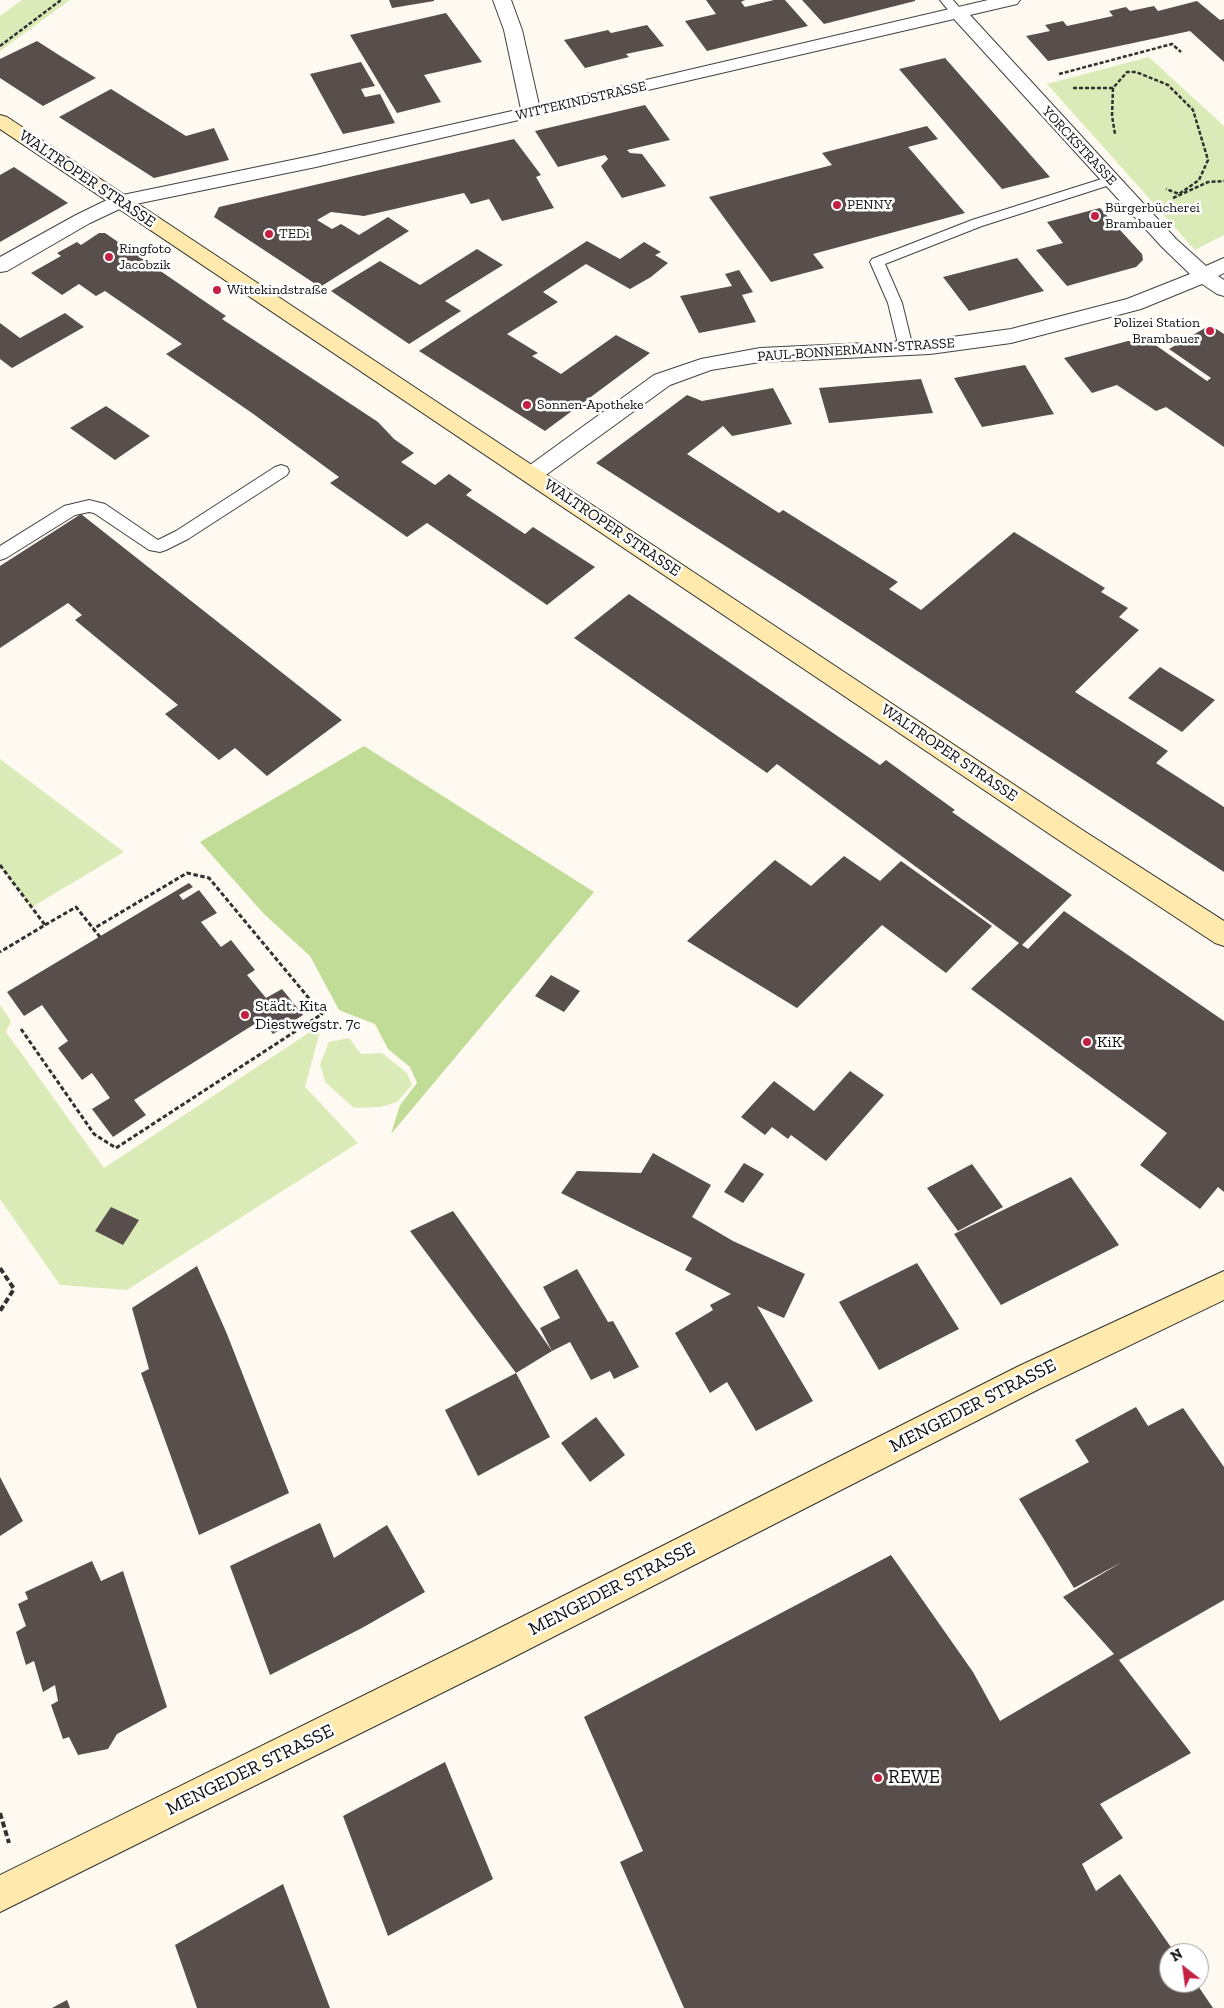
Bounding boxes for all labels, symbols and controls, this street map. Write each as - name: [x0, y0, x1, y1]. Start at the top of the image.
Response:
- street label: WITTEKINDSTRASSE: [514, 78, 648, 124]
- street label: YORCKSTRASSE: [1038, 103, 1120, 189]
- street label: WALTROPER STRASSE: [15, 126, 159, 232]
- place label: PENNY: [847, 197, 892, 213]
- marker: PENNY: [831, 199, 843, 211]
- place label: Bürgerbücherei Brambauer: [1105, 200, 1200, 232]
- marker: Bürgerbücherei Brambauer: [1089, 210, 1101, 222]
- place label: TEDi: [279, 226, 310, 242]
- marker: TEDi: [263, 228, 275, 240]
- place label: Ringfoto Jacobzik: [119, 241, 171, 274]
- marker: Ringfoto Jacobzik: [103, 251, 115, 263]
- place label: Wittekindstraße: [227, 282, 327, 298]
- marker: Wittekindstraße: [211, 284, 223, 296]
- place label: Polizei Station Brambauer: [1114, 315, 1200, 348]
- marker: Polizei Station Brambauer: [1204, 325, 1216, 337]
- street label: PAUL-BONNERMANN-STRASSE: [757, 335, 955, 365]
- place label: Sonnen-Apotheke: [537, 397, 644, 413]
- marker: Sonnen-Apotheke: [521, 399, 533, 411]
- street label: WALTROPER STRASSE: [540, 475, 684, 581]
- street label: WALTROPER STRASSE: [877, 700, 1021, 806]
- place label: Städt. Kita Diestwegstr. 7c: [255, 996, 361, 1034]
- marker: Städt. Kita Diestwegstr. 7c: [239, 1009, 251, 1021]
- place label: KiK: [1097, 1032, 1122, 1052]
- marker: KiK: [1081, 1036, 1093, 1048]
- street label: MENGEDER STRASSE: [886, 1354, 1060, 1458]
- street label: MENGEDER STRASSE: [525, 1537, 699, 1641]
- street label: MENGEDER STRASSE: [162, 1719, 338, 1821]
- place label: REWE: [888, 1767, 940, 1789]
- marker: REWE: [872, 1772, 884, 1784]
- north arrow: [1159, 1943, 1209, 1993]
- text: N: [1168, 1945, 1186, 1965]

